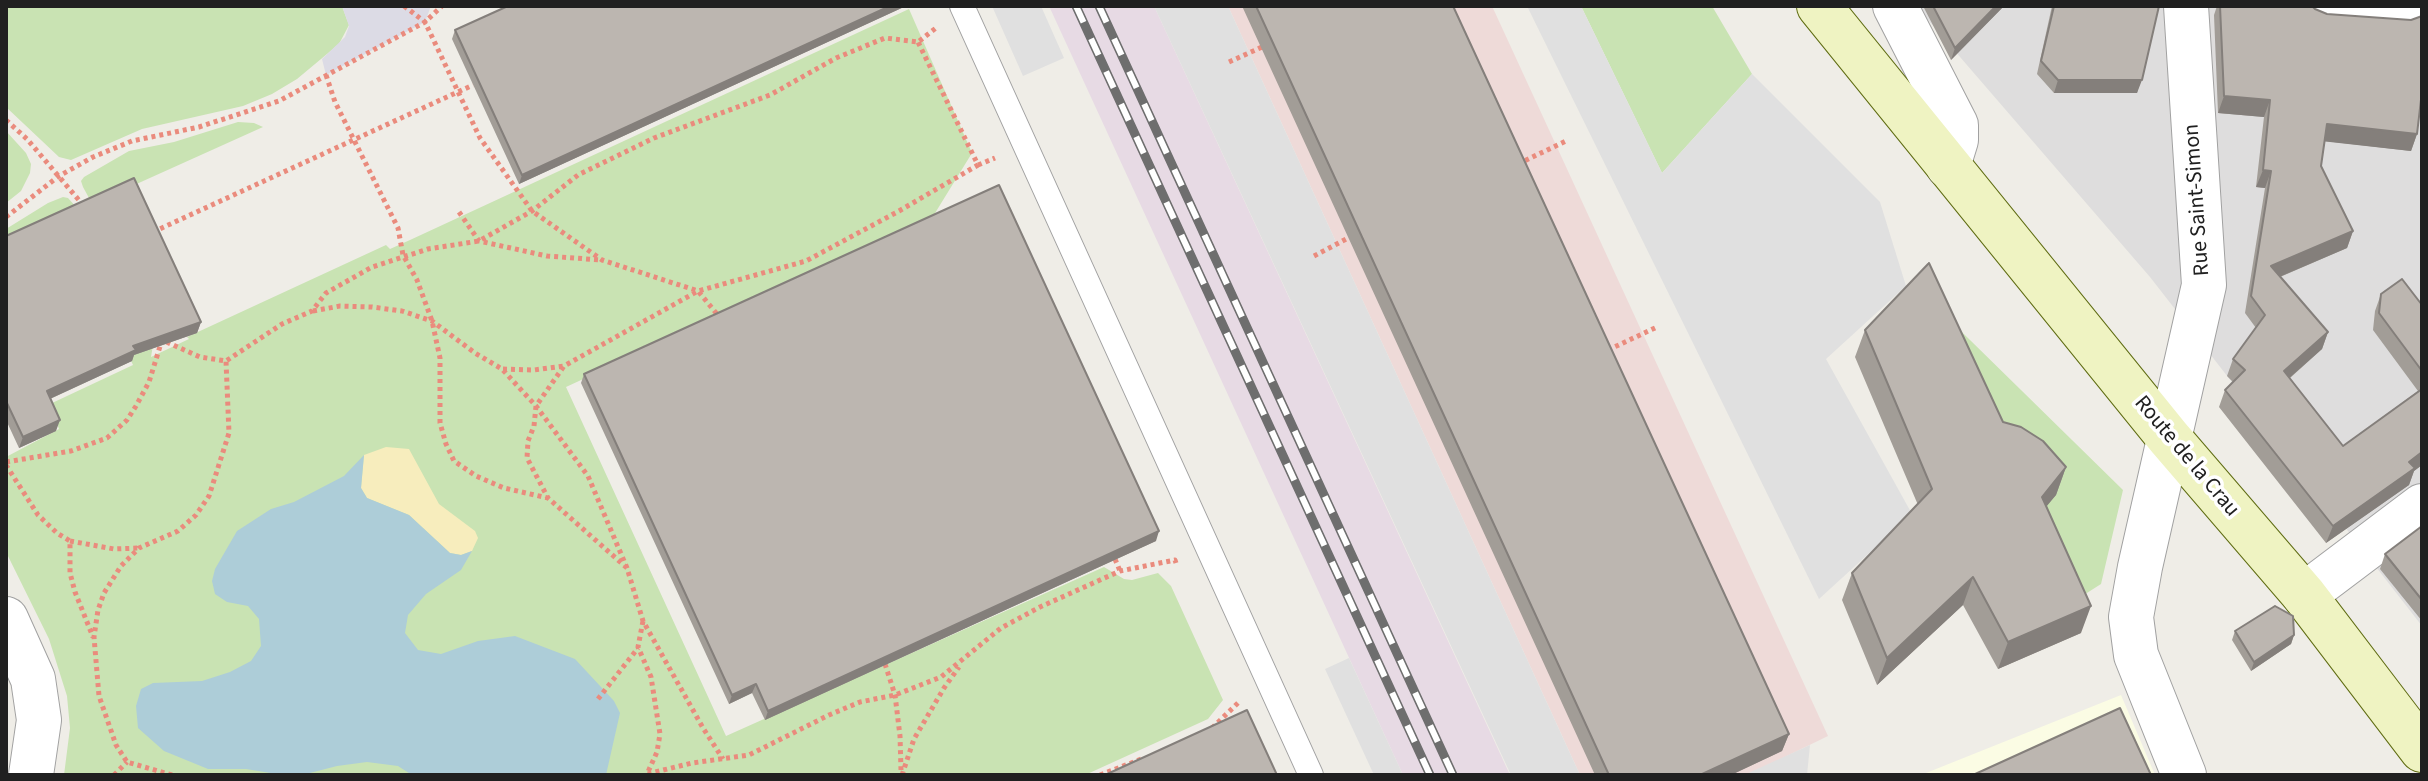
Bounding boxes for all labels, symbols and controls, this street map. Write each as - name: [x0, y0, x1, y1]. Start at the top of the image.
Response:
- street label: Rue Saint-Simon: [2180, 123, 2216, 277]
- street label: Route de la Crau: [2128, 391, 2244, 523]

